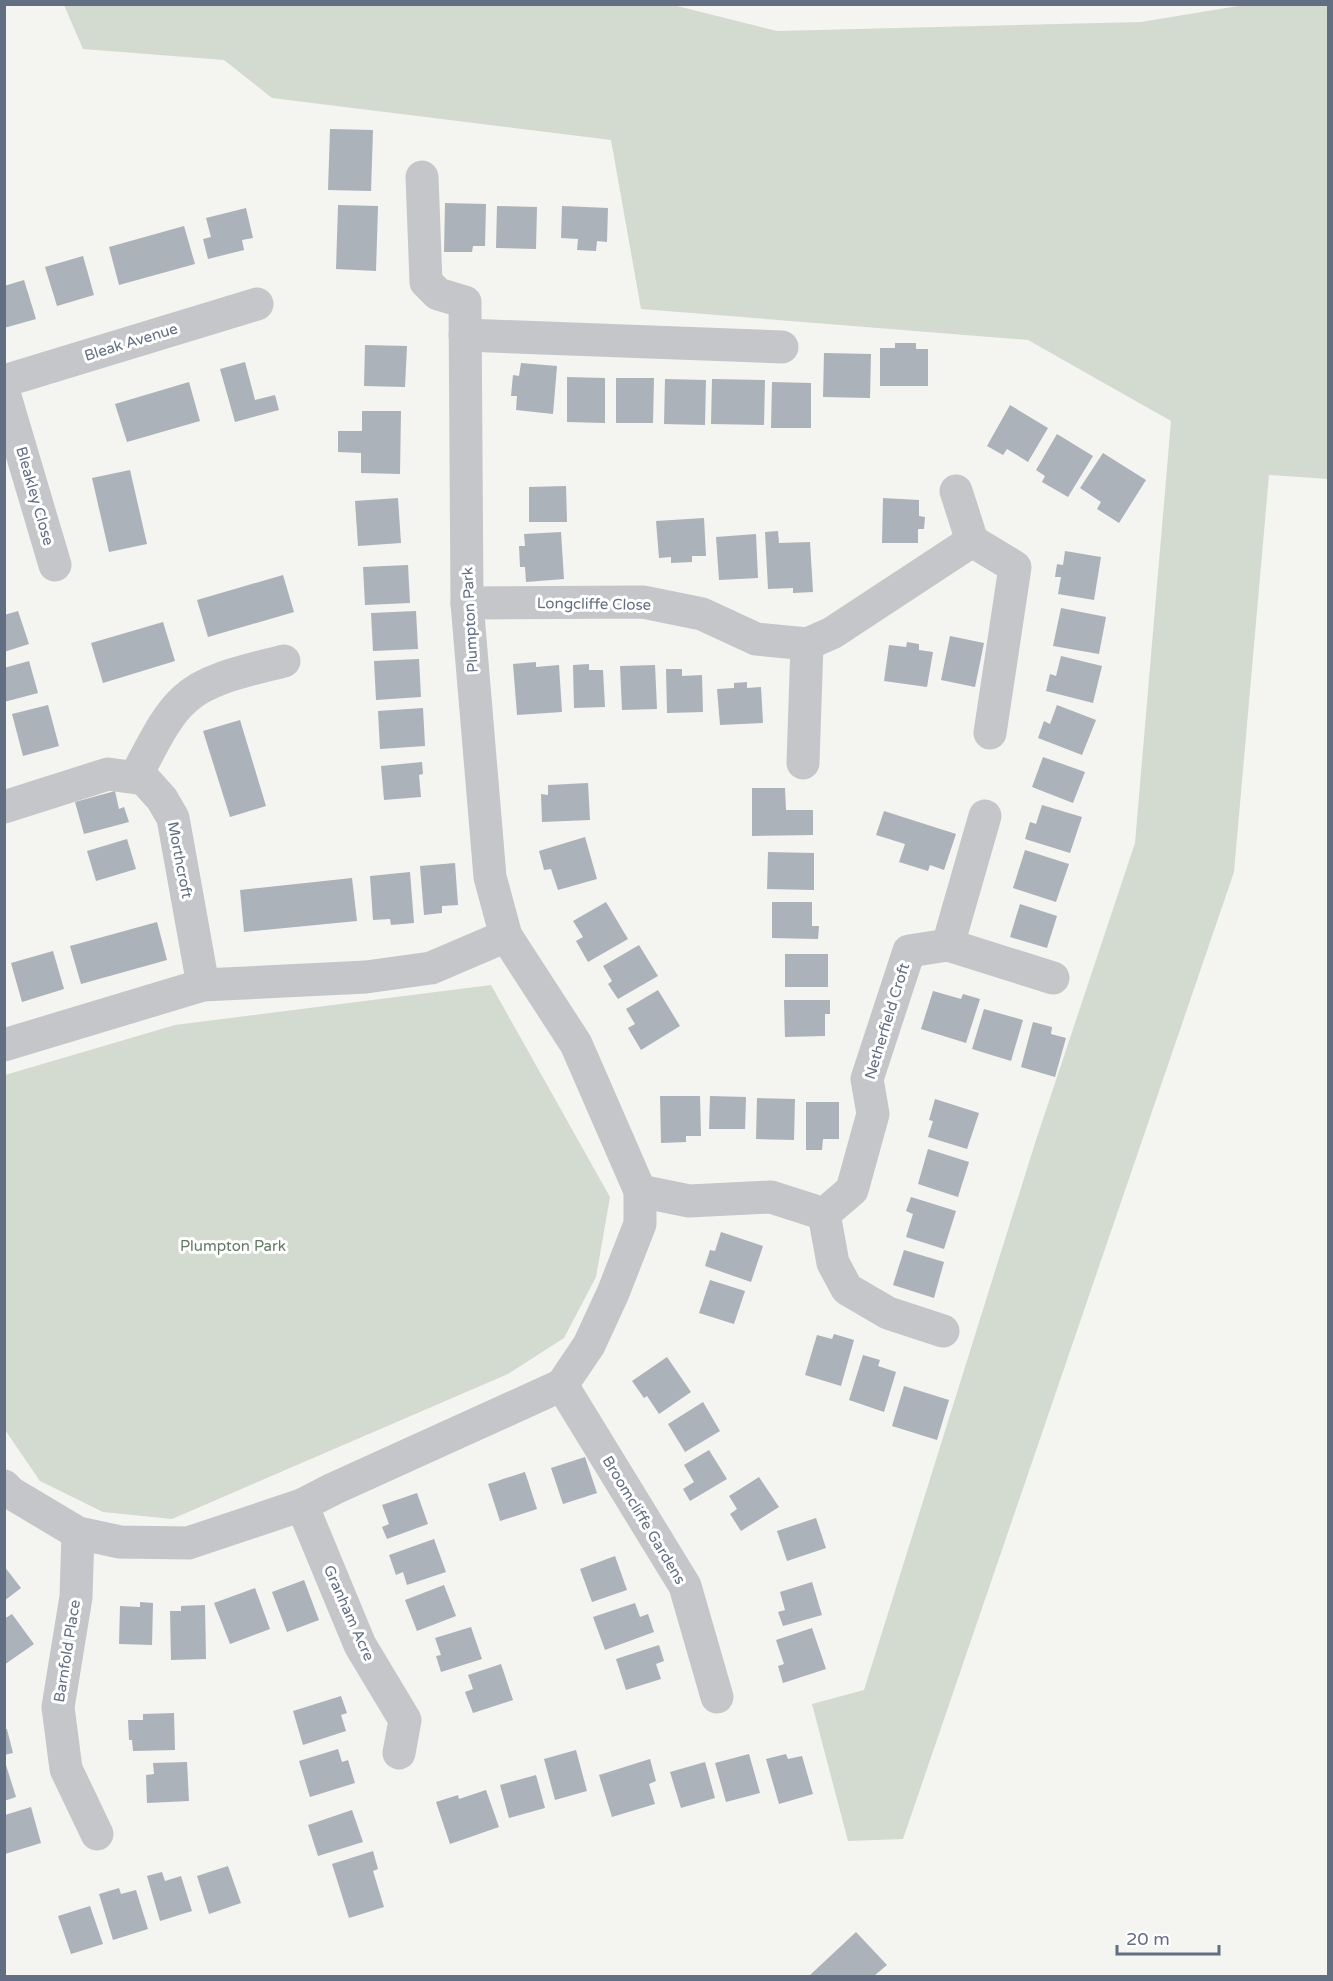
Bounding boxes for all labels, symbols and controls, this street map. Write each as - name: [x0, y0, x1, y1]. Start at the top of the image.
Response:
- street label: Bleak Avenue: [82, 319, 180, 365]
- street label: Bleakley Close: [12, 444, 58, 548]
- street label: Plumpton Park: [458, 567, 482, 673]
- street label: Longcliffe Close: [537, 594, 651, 614]
- street label: Morthcroft: [164, 820, 196, 900]
- street label: Netherfield Croft: [861, 960, 913, 1081]
- park label: Plumpton Park: [180, 1237, 286, 1255]
- street label: Broomcliffe Gardens: [599, 1453, 689, 1587]
- street label: Granham Acre: [320, 1562, 378, 1664]
- street label: Barnfold Place: [50, 1598, 84, 1704]
- scale bar: [1117, 1918, 1219, 1956]
- text: 20 m: [1126, 1928, 1170, 1950]

